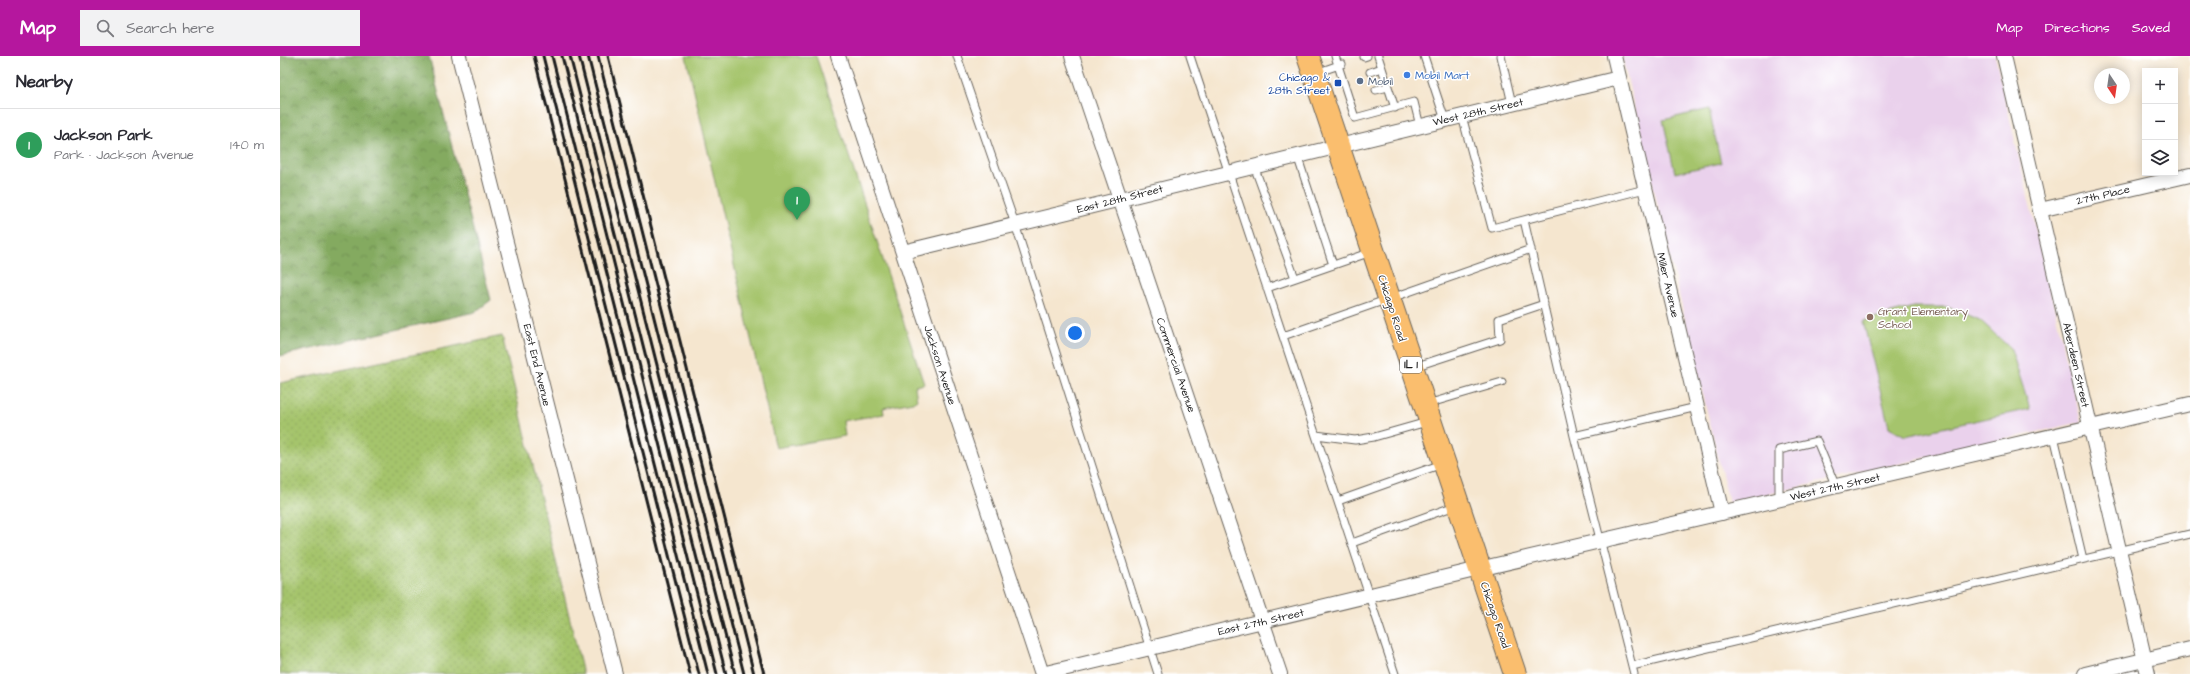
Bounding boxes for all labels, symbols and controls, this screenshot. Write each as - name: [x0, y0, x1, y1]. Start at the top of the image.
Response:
- search box: [80, 10, 360, 46]
- text: Map: [20, 15, 56, 42]
- icon: search: [94, 17, 116, 39]
- text: Search here: [126, 18, 215, 39]
- text: Map: [1996, 18, 2023, 38]
- text: Directions: [2045, 18, 2110, 38]
- text: Saved: [2132, 18, 2170, 38]
- place label: Mobil Mart: [1415, 68, 1470, 83]
- north arrow: [2094, 68, 2130, 104]
- map controls: [2142, 68, 2178, 176]
- button: +: [2142, 68, 2178, 104]
- text: Nearby: [16, 70, 73, 94]
- place label: Chicago & 28th Street: [1268, 70, 1331, 98]
- marker: Mobil Mart: [1402, 70, 1412, 80]
- place label: Mobil: [1368, 74, 1393, 89]
- marker: Mobil: [1355, 76, 1365, 86]
- marker: Chicago & 28th Street: [1333, 78, 1343, 88]
- street label: West 28th Street: [1431, 94, 1525, 130]
- button: −: [2142, 104, 2178, 140]
- text: Jackson Park: [54, 125, 152, 146]
- text: 1: [28, 136, 30, 154]
- text: 140 m: [230, 136, 264, 154]
- button: layers: [2142, 140, 2178, 176]
- text: Park · Jackson Avenue: [54, 146, 194, 164]
- street label: East 28th Street: [1075, 181, 1165, 217]
- street label: 27th Place: [2075, 182, 2131, 208]
- pin: 1: [784, 187, 810, 220]
- street label: Miller Avenue: [1653, 251, 1683, 319]
- street label: Chicago Road: [1373, 273, 1410, 344]
- place label: Grant Elementary School: [1878, 304, 1968, 332]
- marker: Grant Elementary School: [1865, 312, 1875, 322]
- street label: Commercial Avenue: [1153, 316, 1199, 414]
- street label: Aberdeen Street: [2059, 321, 2093, 409]
- street label: East End Avenue: [520, 322, 554, 408]
- street label: Jackson Avenue: [920, 323, 960, 407]
- your location: [1065, 323, 1085, 343]
- road number: IL 1: [1400, 357, 1422, 373]
- street label: West 27th Street: [1789, 469, 1882, 505]
- street label: Chicago Road: [1476, 580, 1513, 651]
- street label: East 27th Street: [1217, 605, 1306, 639]

